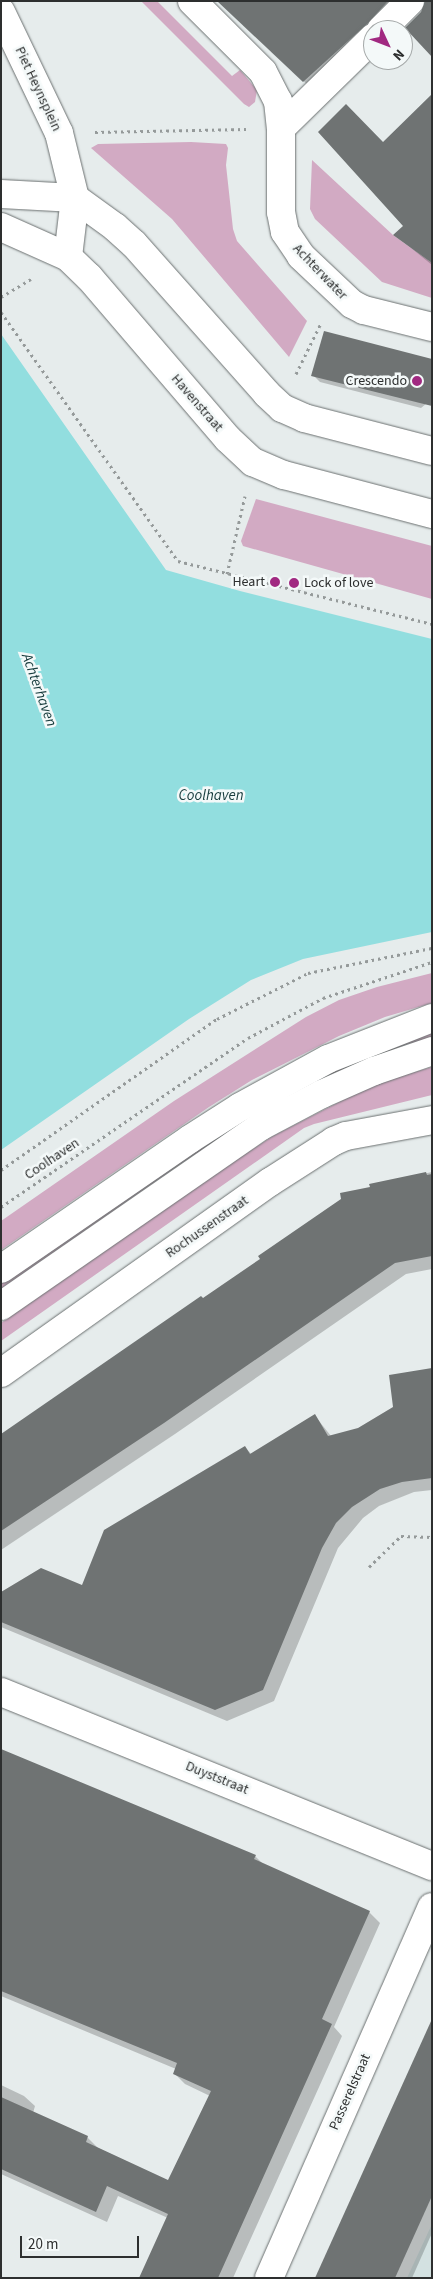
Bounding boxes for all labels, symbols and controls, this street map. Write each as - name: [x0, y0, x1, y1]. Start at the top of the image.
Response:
- north arrow: [363, 20, 413, 70]
- street label: Piet Heynsplein: [11, 44, 65, 134]
- text: N: [388, 44, 409, 65]
- street label: Achterwater: [289, 241, 351, 303]
- street label: Havenstraat: [167, 371, 227, 435]
- place label: Crescendo: [345, 373, 407, 389]
- marker: Crescendo: [411, 375, 423, 387]
- place label: Heart: [232, 574, 265, 590]
- place label: Lock of love: [304, 575, 373, 591]
- marker: Heart: [269, 576, 281, 588]
- marker: Lock of love: [288, 577, 300, 589]
- water label: Achterhaven: [17, 651, 61, 729]
- water label: Coolhaven: [178, 787, 244, 805]
- street label: Coolhaven: [21, 1135, 83, 1183]
- street label: Rochussenstraat: [163, 1192, 251, 1262]
- street label: Duyststraat: [183, 1758, 251, 1798]
- street label: Passerelstraat: [326, 2051, 374, 2133]
- scale bar: [22, 2226, 141, 2258]
- text: 20 m: [28, 2234, 58, 2255]

